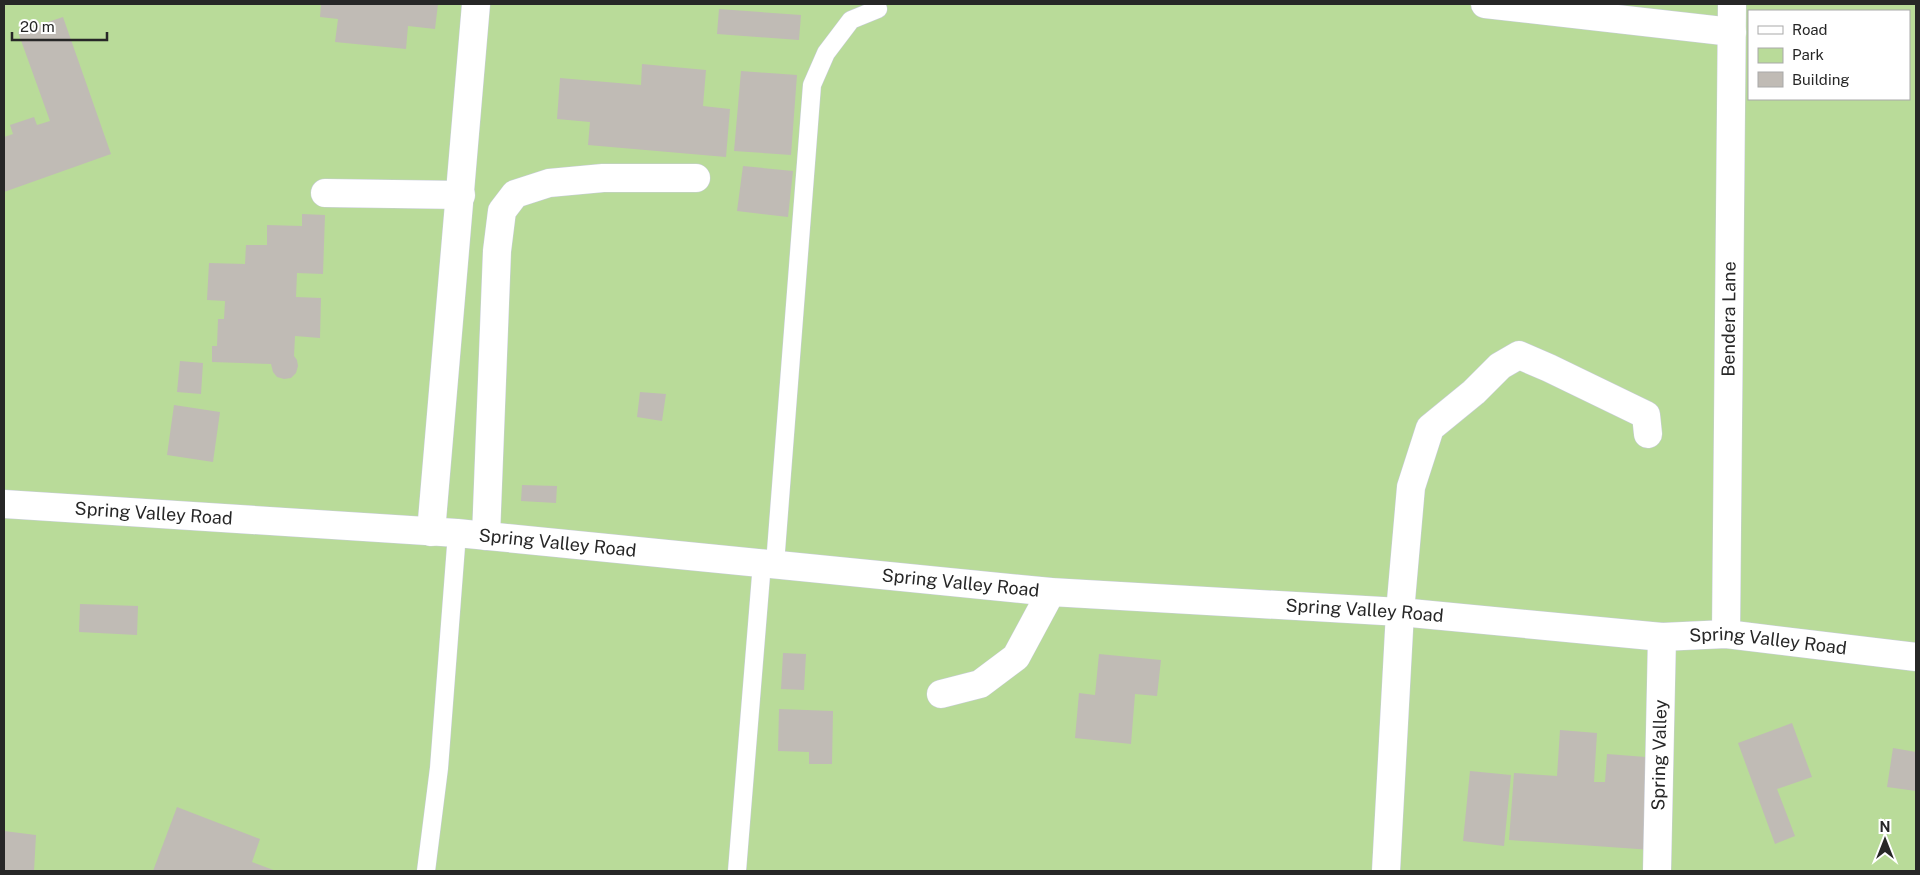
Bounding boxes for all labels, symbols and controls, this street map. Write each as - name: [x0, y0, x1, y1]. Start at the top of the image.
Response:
- scale bar: [12, 10, 108, 42]
- legend: [1748, 10, 1910, 100]
- text: 20 m: [20, 18, 55, 35]
- text: Road: [1792, 21, 1828, 38]
- text: Park: [1792, 46, 1824, 63]
- text: Building: [1792, 71, 1850, 88]
- street label: Bendera Lane: [1717, 261, 1740, 377]
- street label: Spring Valley Road: [74, 498, 233, 529]
- street label: Spring Valley Road: [478, 524, 637, 561]
- street label: Spring Valley Road: [881, 564, 1040, 601]
- street label: Spring Valley Road: [1285, 594, 1445, 626]
- street label: Spring Valley Road: [1689, 623, 1848, 659]
- street label: Spring Valley: [1647, 699, 1671, 811]
- north arrow: [1860, 815, 1910, 865]
- text: N: [1880, 819, 1890, 835]

